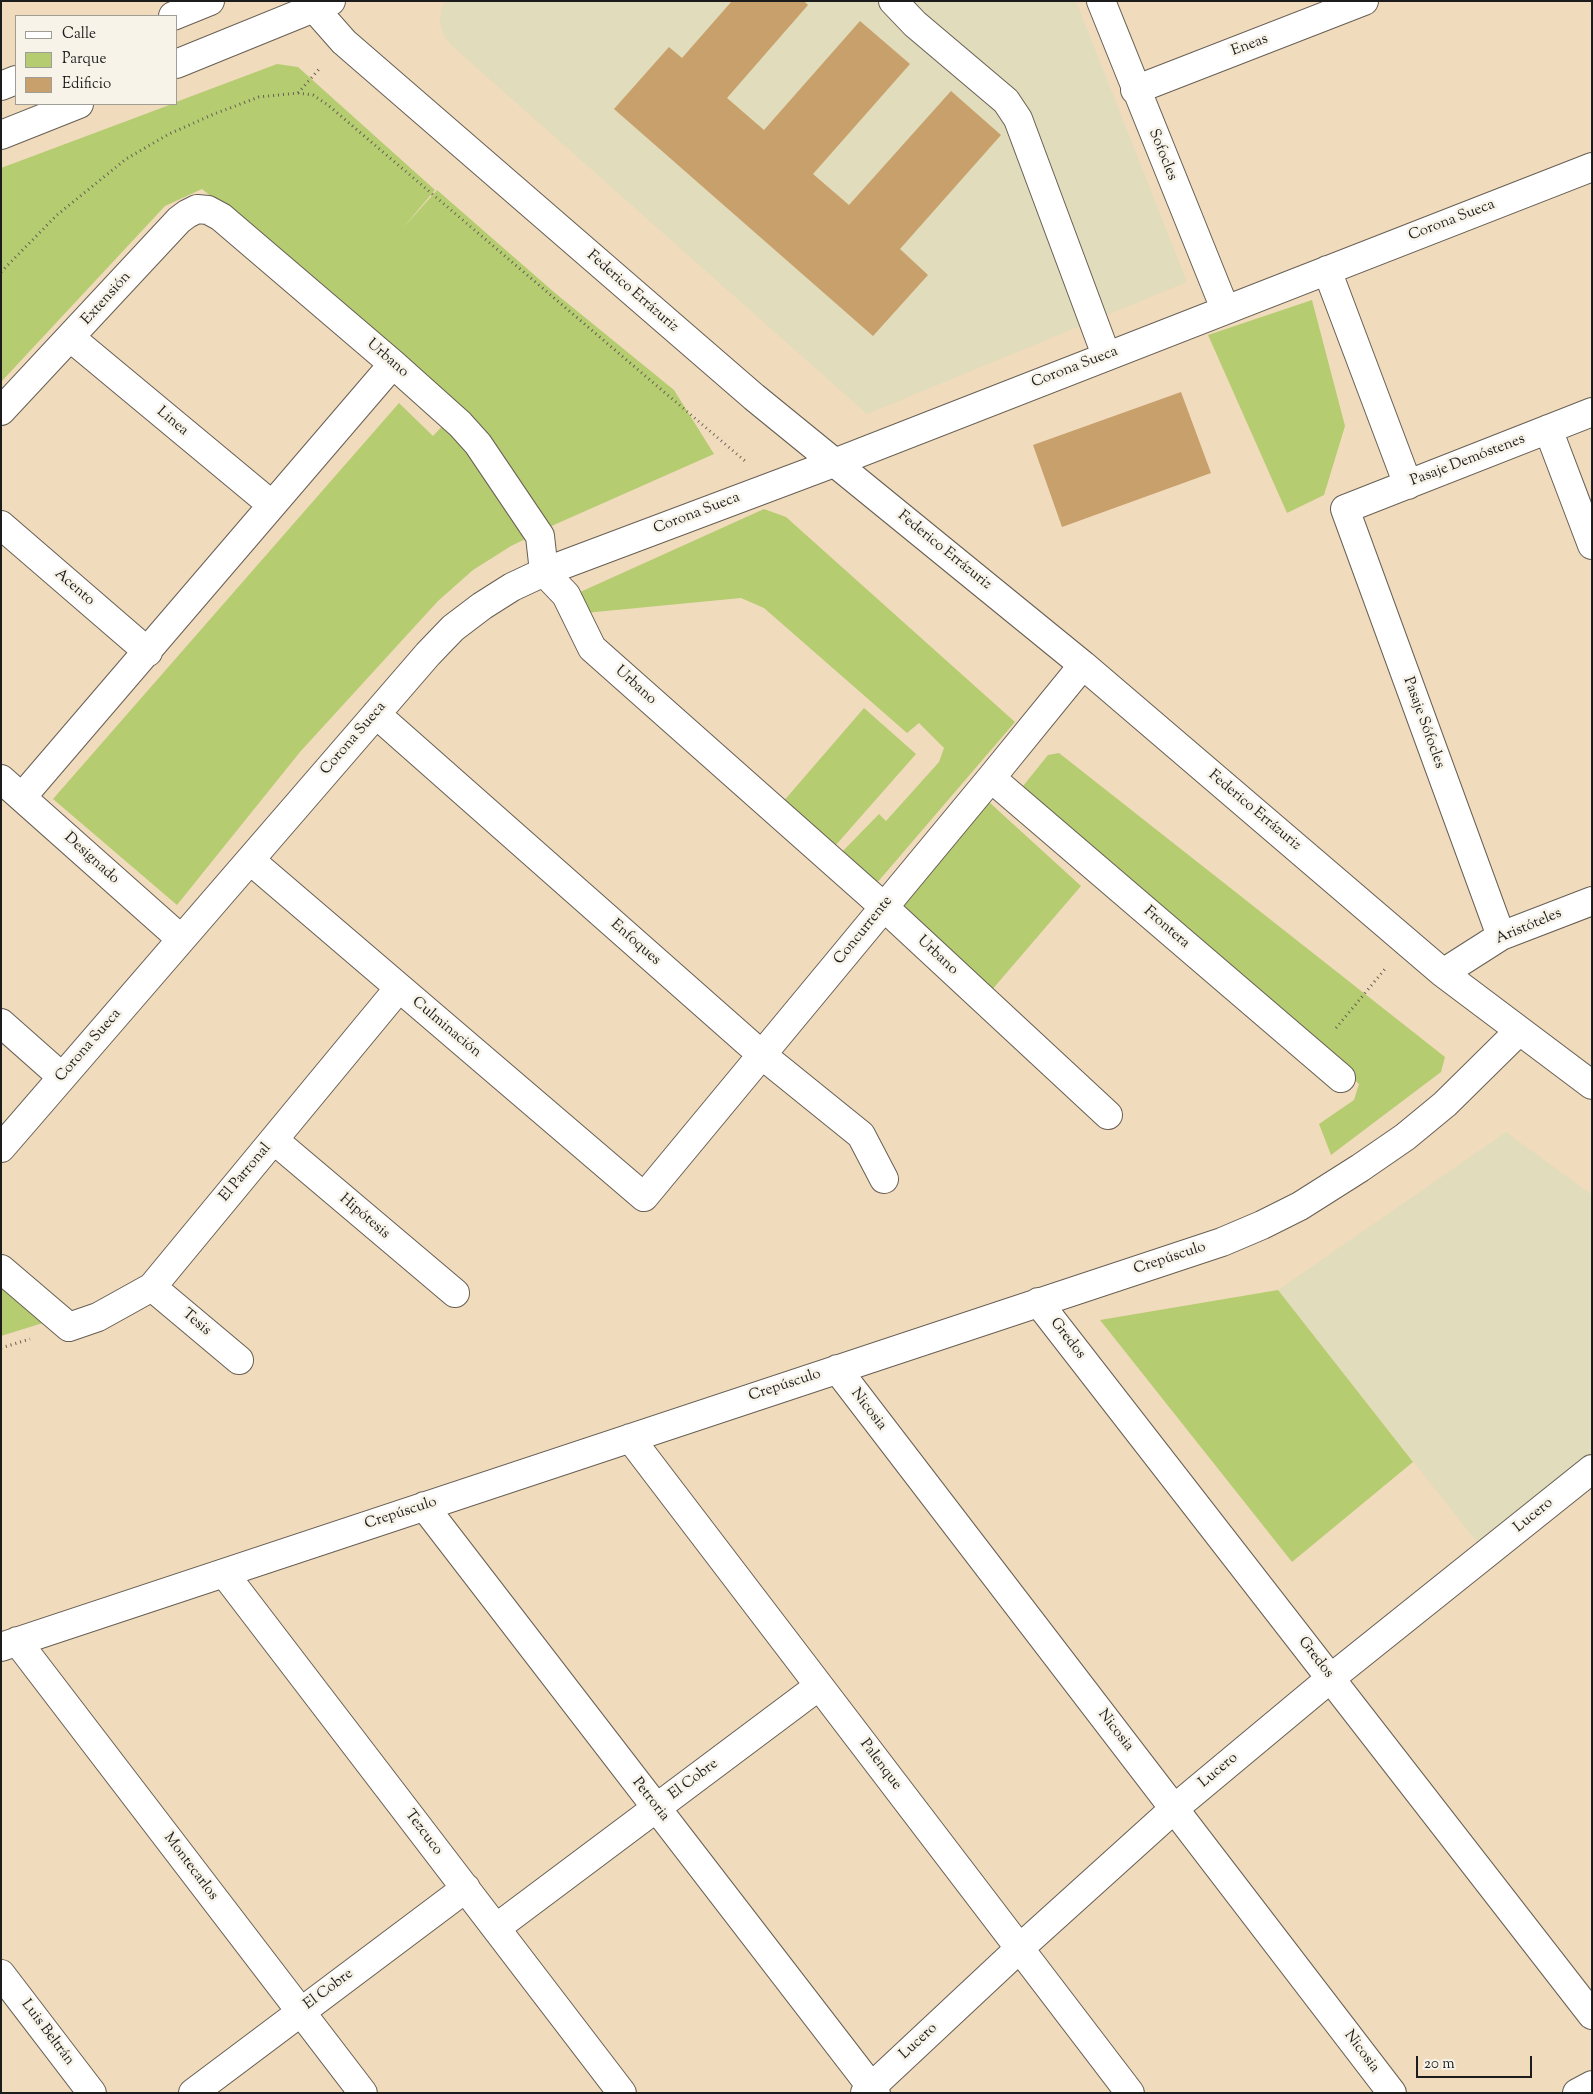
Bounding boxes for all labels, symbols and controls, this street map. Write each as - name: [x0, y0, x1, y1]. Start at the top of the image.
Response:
- legend: [15, 15, 178, 105]
- text: Calle: [62, 24, 96, 45]
- street label: Eneas: [1229, 31, 1271, 61]
- text: Parque: [62, 49, 106, 70]
- text: Edificio: [62, 74, 111, 95]
- street label: Sofocles: [1144, 127, 1180, 183]
- street label: Corona Sueca: [1406, 196, 1498, 246]
- street label: Federico Errázuriz: [583, 247, 681, 337]
- street label: Extensión: [78, 269, 136, 329]
- street label: Urbano: [362, 336, 412, 382]
- street label: Corona Sueca: [1029, 343, 1121, 393]
- street label: Linea: [152, 404, 192, 440]
- street label: Pasaje Demóstenes: [1408, 431, 1528, 491]
- street label: Corona Sueca: [651, 489, 743, 539]
- street label: Federico Errázuriz: [893, 508, 995, 594]
- street label: Acento: [50, 566, 98, 610]
- street label: Urbano: [610, 663, 660, 709]
- street label: Pasaje Sófocles: [1398, 675, 1448, 771]
- street label: Corona Sueca: [317, 699, 391, 779]
- street label: Federico Errázuriz: [1204, 767, 1304, 855]
- street label: Designado: [60, 829, 122, 889]
- street label: Concurrente: [831, 893, 897, 969]
- street label: Frontera: [1139, 903, 1193, 953]
- street label: Aristóteles: [1493, 905, 1565, 949]
- street label: Enfoques: [606, 916, 664, 970]
- street label: Urbano: [913, 932, 961, 980]
- street label: Culminación: [408, 994, 484, 1062]
- street label: Corona Sueca: [52, 1006, 126, 1086]
- street label: El Parronal: [216, 1140, 276, 1206]
- street label: Hipótesis: [335, 1191, 393, 1243]
- street label: Crepúsculo: [1132, 1239, 1208, 1279]
- street label: Tesis: [178, 1306, 214, 1340]
- street label: Gredos: [1045, 1315, 1089, 1363]
- street label: Crepúsculo: [747, 1366, 823, 1406]
- street label: Nicosia: [846, 1385, 890, 1435]
- street label: Crepúsculo: [363, 1494, 439, 1534]
- street label: Lucero: [1511, 1495, 1557, 1537]
- street label: Gredos: [1293, 1634, 1337, 1682]
- street label: Nicosia: [1093, 1706, 1137, 1756]
- street label: Palenque: [855, 1736, 905, 1794]
- street label: Lucero: [1196, 1750, 1242, 1792]
- street label: El Cobre: [666, 1756, 722, 1804]
- street label: Petroria: [627, 1775, 673, 1825]
- street label: Tezcuco: [400, 1807, 446, 1859]
- street label: Montecarlos: [159, 1830, 221, 1904]
- street label: El Cobre: [301, 1966, 357, 2014]
- street label: Luis Beltrán: [16, 1996, 78, 2070]
- street label: Lucero: [896, 2020, 942, 2064]
- street label: Nicosia: [1339, 2027, 1383, 2077]
- scale bar: [1418, 2046, 1534, 2078]
- text: 20 m: [1424, 2054, 1455, 2075]

